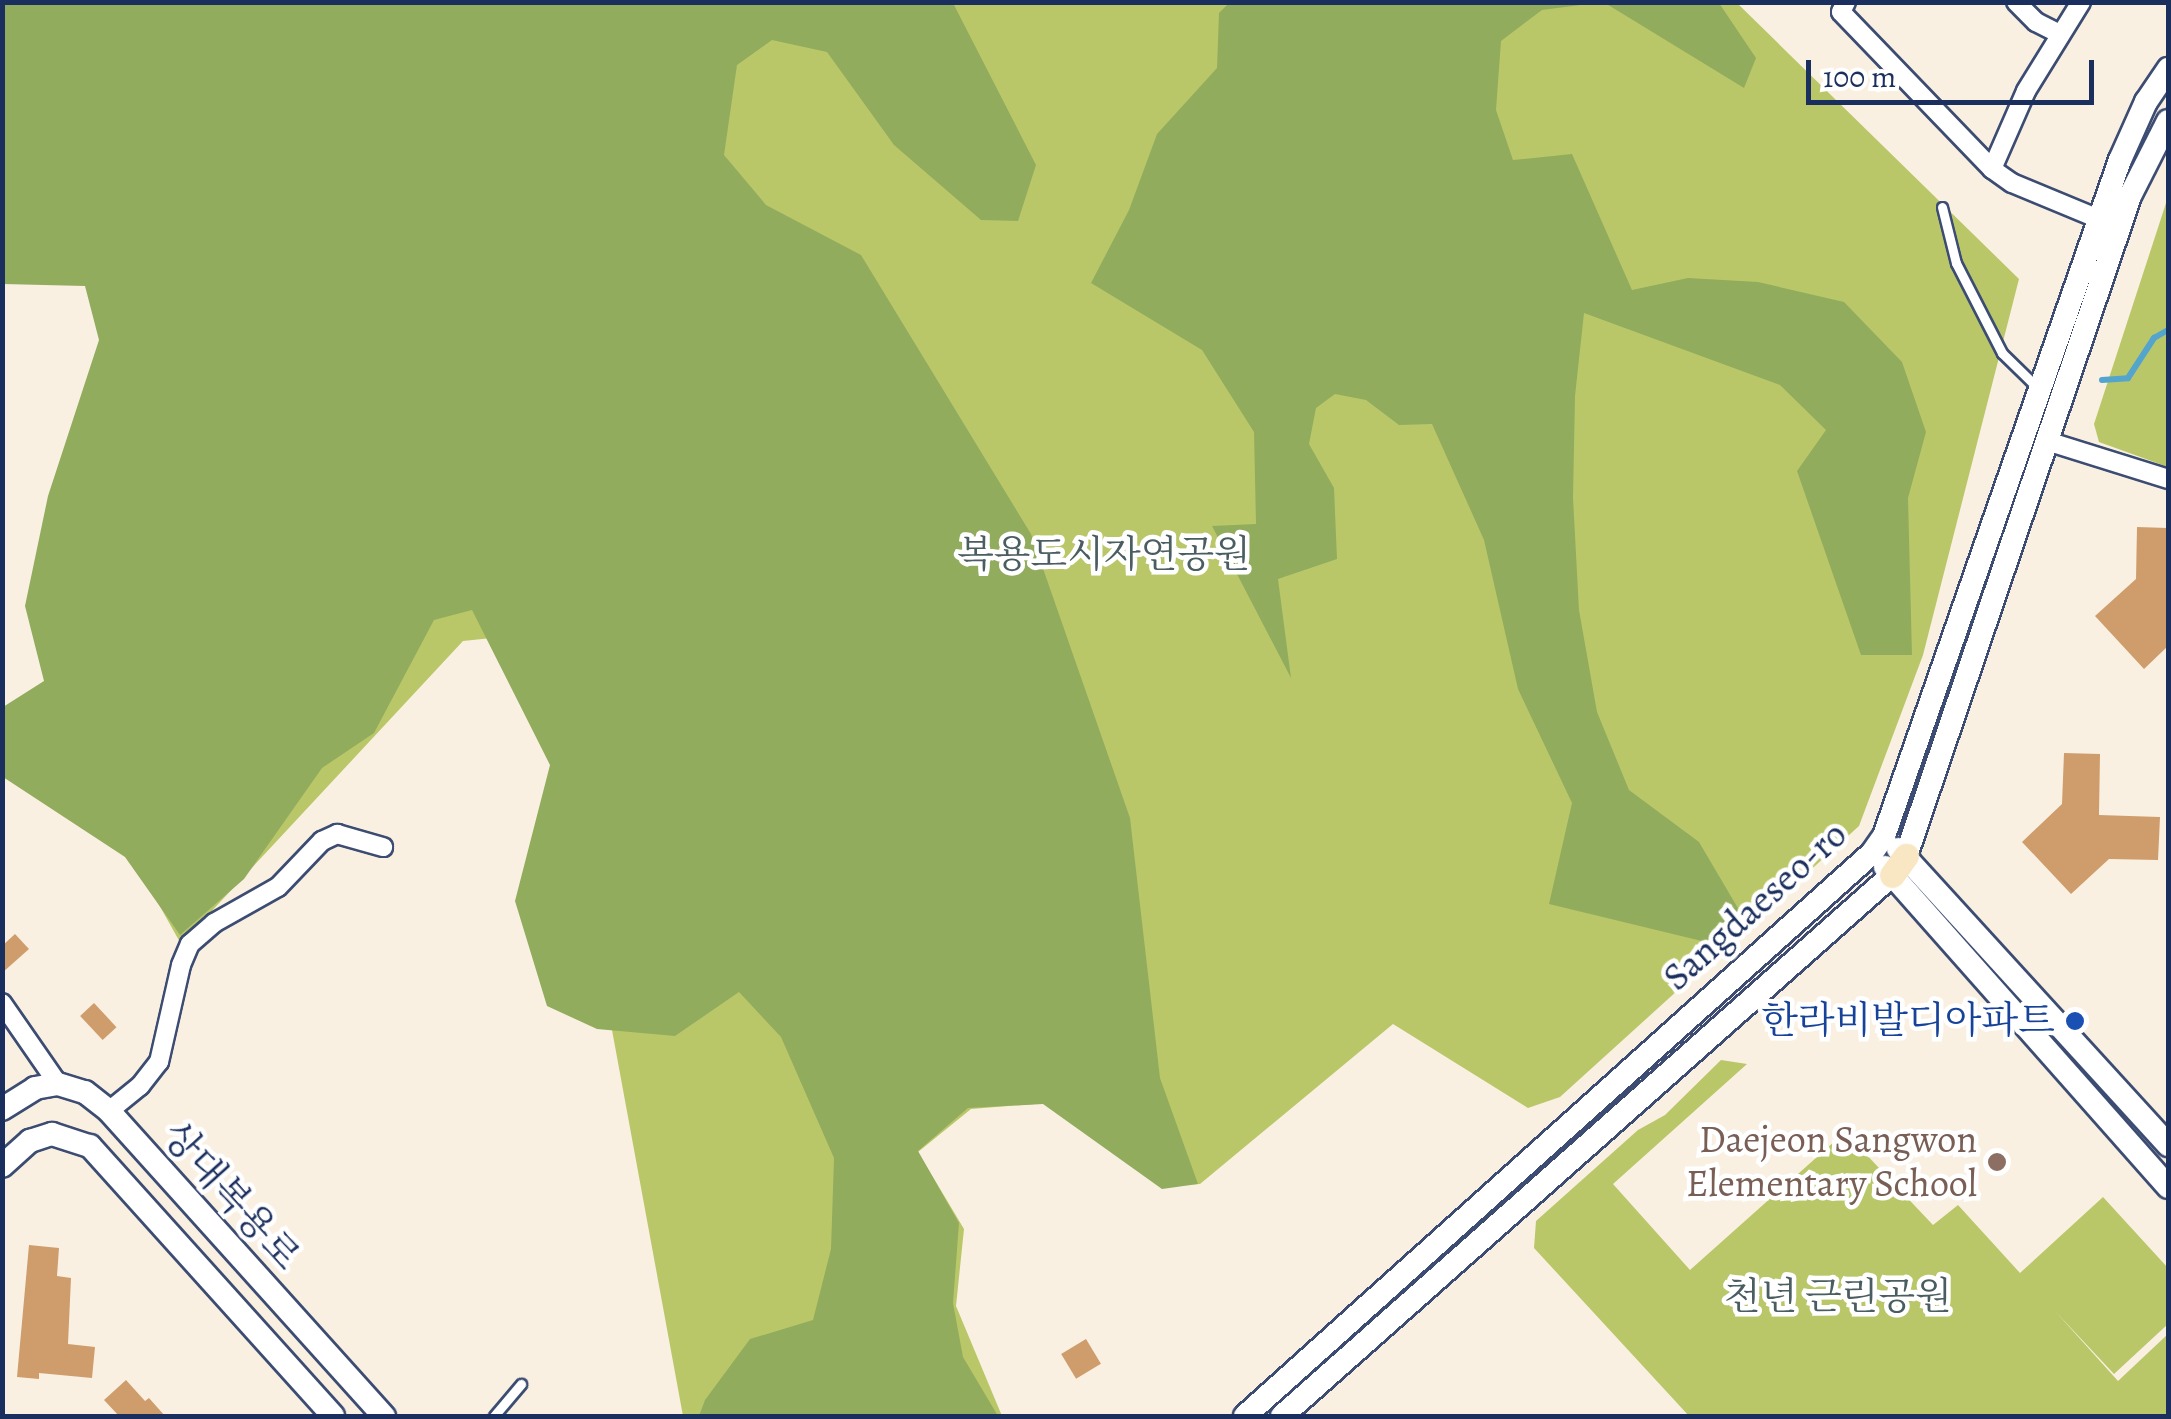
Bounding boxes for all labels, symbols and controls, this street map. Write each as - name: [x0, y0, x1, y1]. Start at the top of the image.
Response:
- scale bar: [1811, 40, 2098, 102]
- text: 100 m: [1823, 57, 1896, 97]
- park label: 복용도시자연공원: [957, 532, 1251, 578]
- street label: Sangdaeseo-ro: [1654, 812, 1856, 1000]
- place label: 한라비발디아파트: [1761, 998, 2055, 1044]
- marker: 한라비발디아파트: [2064, 1010, 2086, 1032]
- street label: 상대복용로: [153, 1113, 309, 1279]
- place label: Daejeon Sangwon Elementary School: [1686, 1117, 1977, 1206]
- marker: Daejeon Sangwon Elementary School: [1986, 1151, 2008, 1173]
- park label: 천년 근린공원: [1724, 1274, 1952, 1320]

